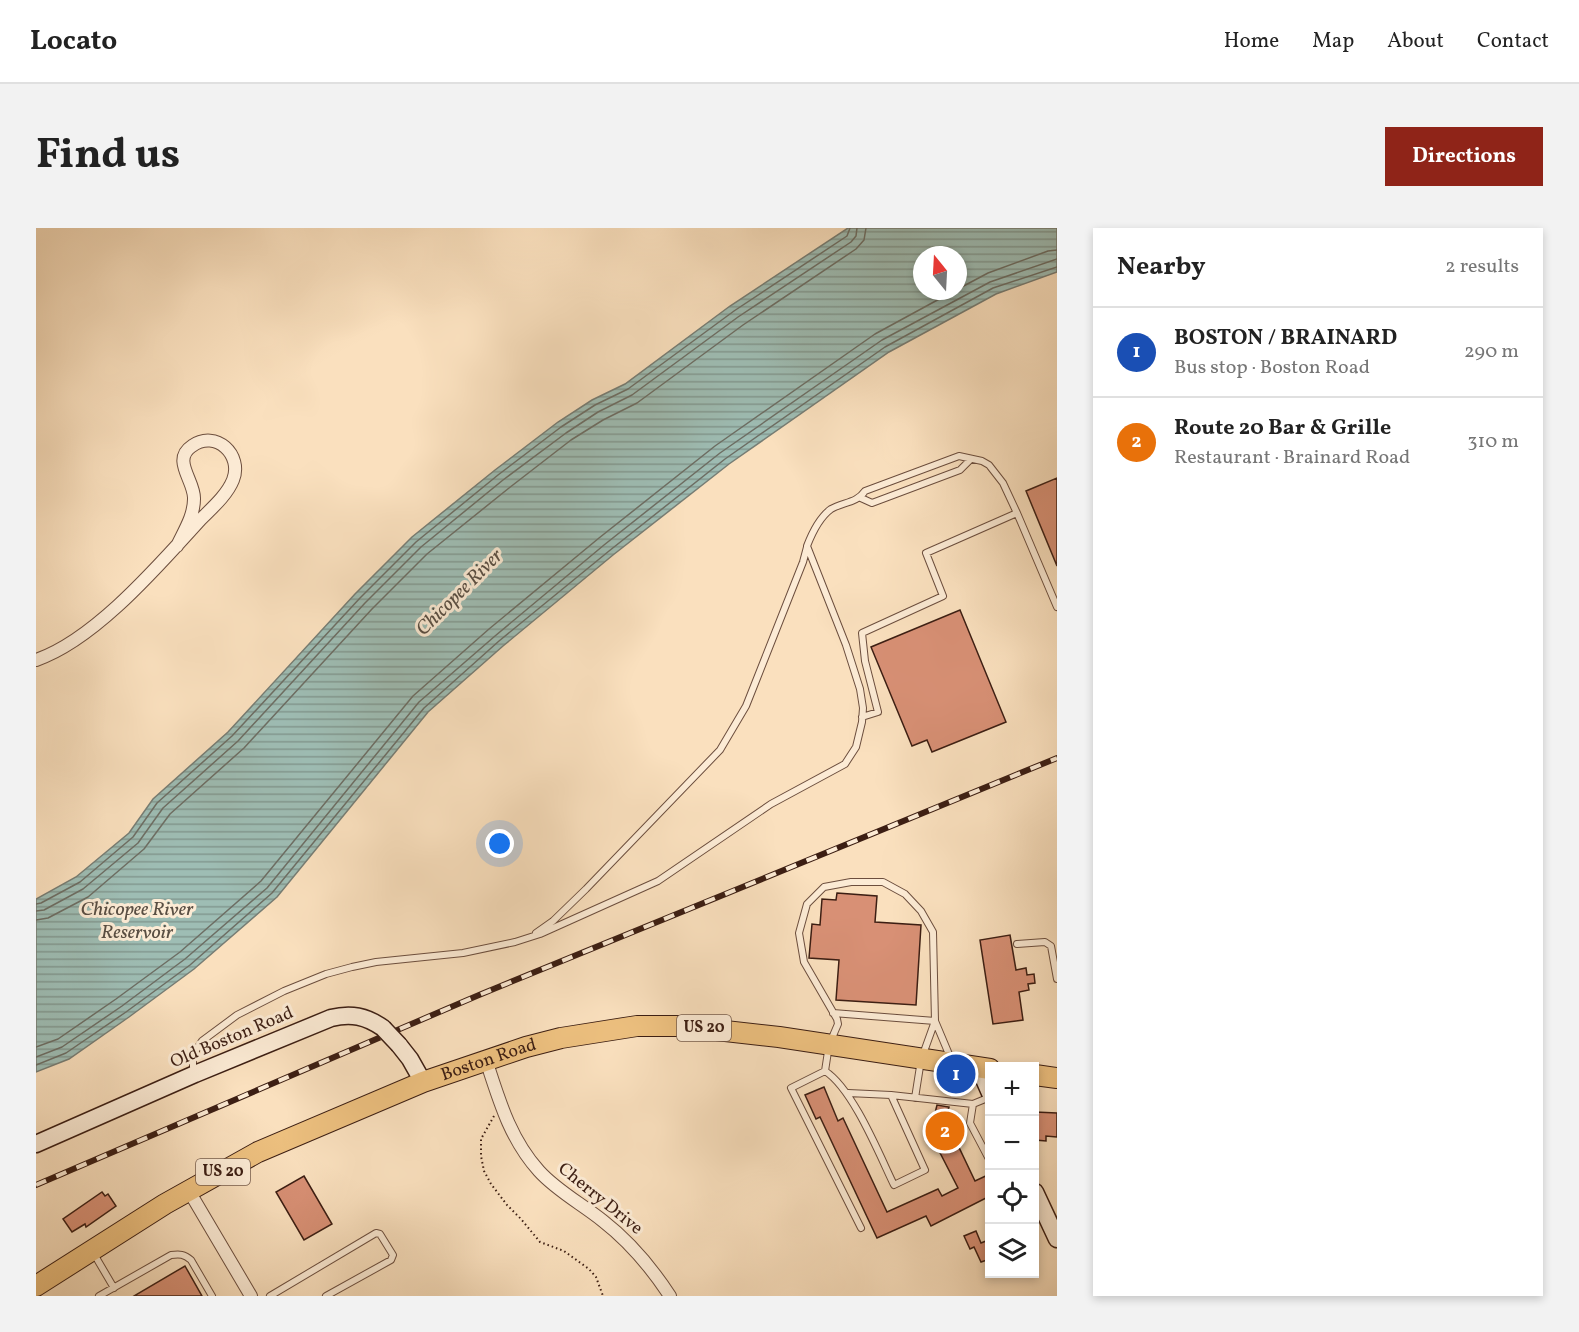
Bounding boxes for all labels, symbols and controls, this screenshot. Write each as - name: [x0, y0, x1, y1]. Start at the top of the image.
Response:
- text: Locato: [30, 22, 117, 61]
- text: Home: [1224, 27, 1279, 56]
- text: Map: [1312, 27, 1354, 56]
- text: About: [1387, 27, 1444, 56]
- text: Contact: [1477, 27, 1549, 56]
- text: Find us: [36, 127, 180, 186]
- button: Directions: [1385, 127, 1543, 186]
- north arrow: [913, 246, 967, 300]
- text: Nearby: [1117, 249, 1206, 285]
- text: 2 results: [1445, 253, 1519, 281]
- text: BOSTON / BRAINARD: [1174, 323, 1397, 354]
- text: 1: [1132, 338, 1141, 366]
- text: 290 m: [1464, 338, 1519, 366]
- text: Bus stop · Boston Road: [1174, 354, 1370, 382]
- text: Route 20 Bar & Grille: [1174, 413, 1391, 444]
- text: 2: [1131, 428, 1142, 456]
- text: 310 m: [1467, 428, 1519, 456]
- text: Restaurant · Brainard Road: [1174, 444, 1410, 472]
- water label: Chicopee River: [410, 543, 510, 643]
- your location: [485, 829, 514, 858]
- water label: Chicopee River Reservoir: [81, 896, 194, 947]
- street label: Old Boston Road: [167, 1001, 297, 1075]
- road number: US 20: [677, 1015, 731, 1041]
- street label: Boston Road: [438, 1032, 539, 1087]
- pin: 1: [936, 1052, 976, 1096]
- map controls: [985, 1062, 1039, 1278]
- button: +: [985, 1062, 1039, 1116]
- pin: 2: [926, 1108, 964, 1154]
- button: −: [985, 1116, 1039, 1170]
- street label: Cherry Drive: [552, 1157, 648, 1241]
- road number: US 20: [196, 1159, 250, 1185]
- button: locate: [985, 1170, 1039, 1224]
- button: layers: [985, 1224, 1039, 1278]

